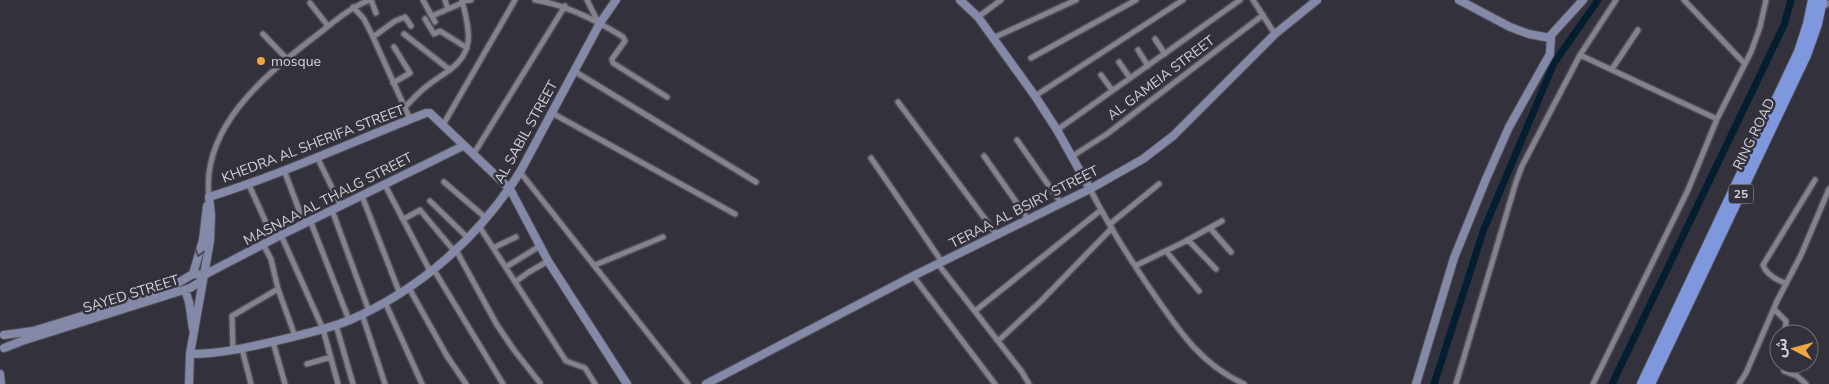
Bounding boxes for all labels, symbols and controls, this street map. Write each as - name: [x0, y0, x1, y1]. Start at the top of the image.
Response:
- street label: AL GAMEIA STREET: [1103, 31, 1219, 125]
- place label: mosque: [271, 52, 321, 71]
- marker: mosque: [255, 55, 267, 67]
- street label: AL SABIL STREET: [490, 77, 563, 187]
- street label: RING ROAD: [1728, 95, 1780, 173]
- street label: KHEDRA AL SHERIFA STREET: [219, 100, 408, 188]
- street label: MASNAA AL THALG STREET: [240, 148, 416, 250]
- street label: TERAA AL BSIRY STREET: [946, 161, 1102, 253]
- road number: 25: [1728, 184, 1754, 203]
- one-way arrow: [195, 248, 205, 256]
- street label: SAYED STREET: [81, 270, 182, 318]
- north arrow: [1769, 324, 1819, 374]
- text: ش: [1771, 337, 1792, 358]

